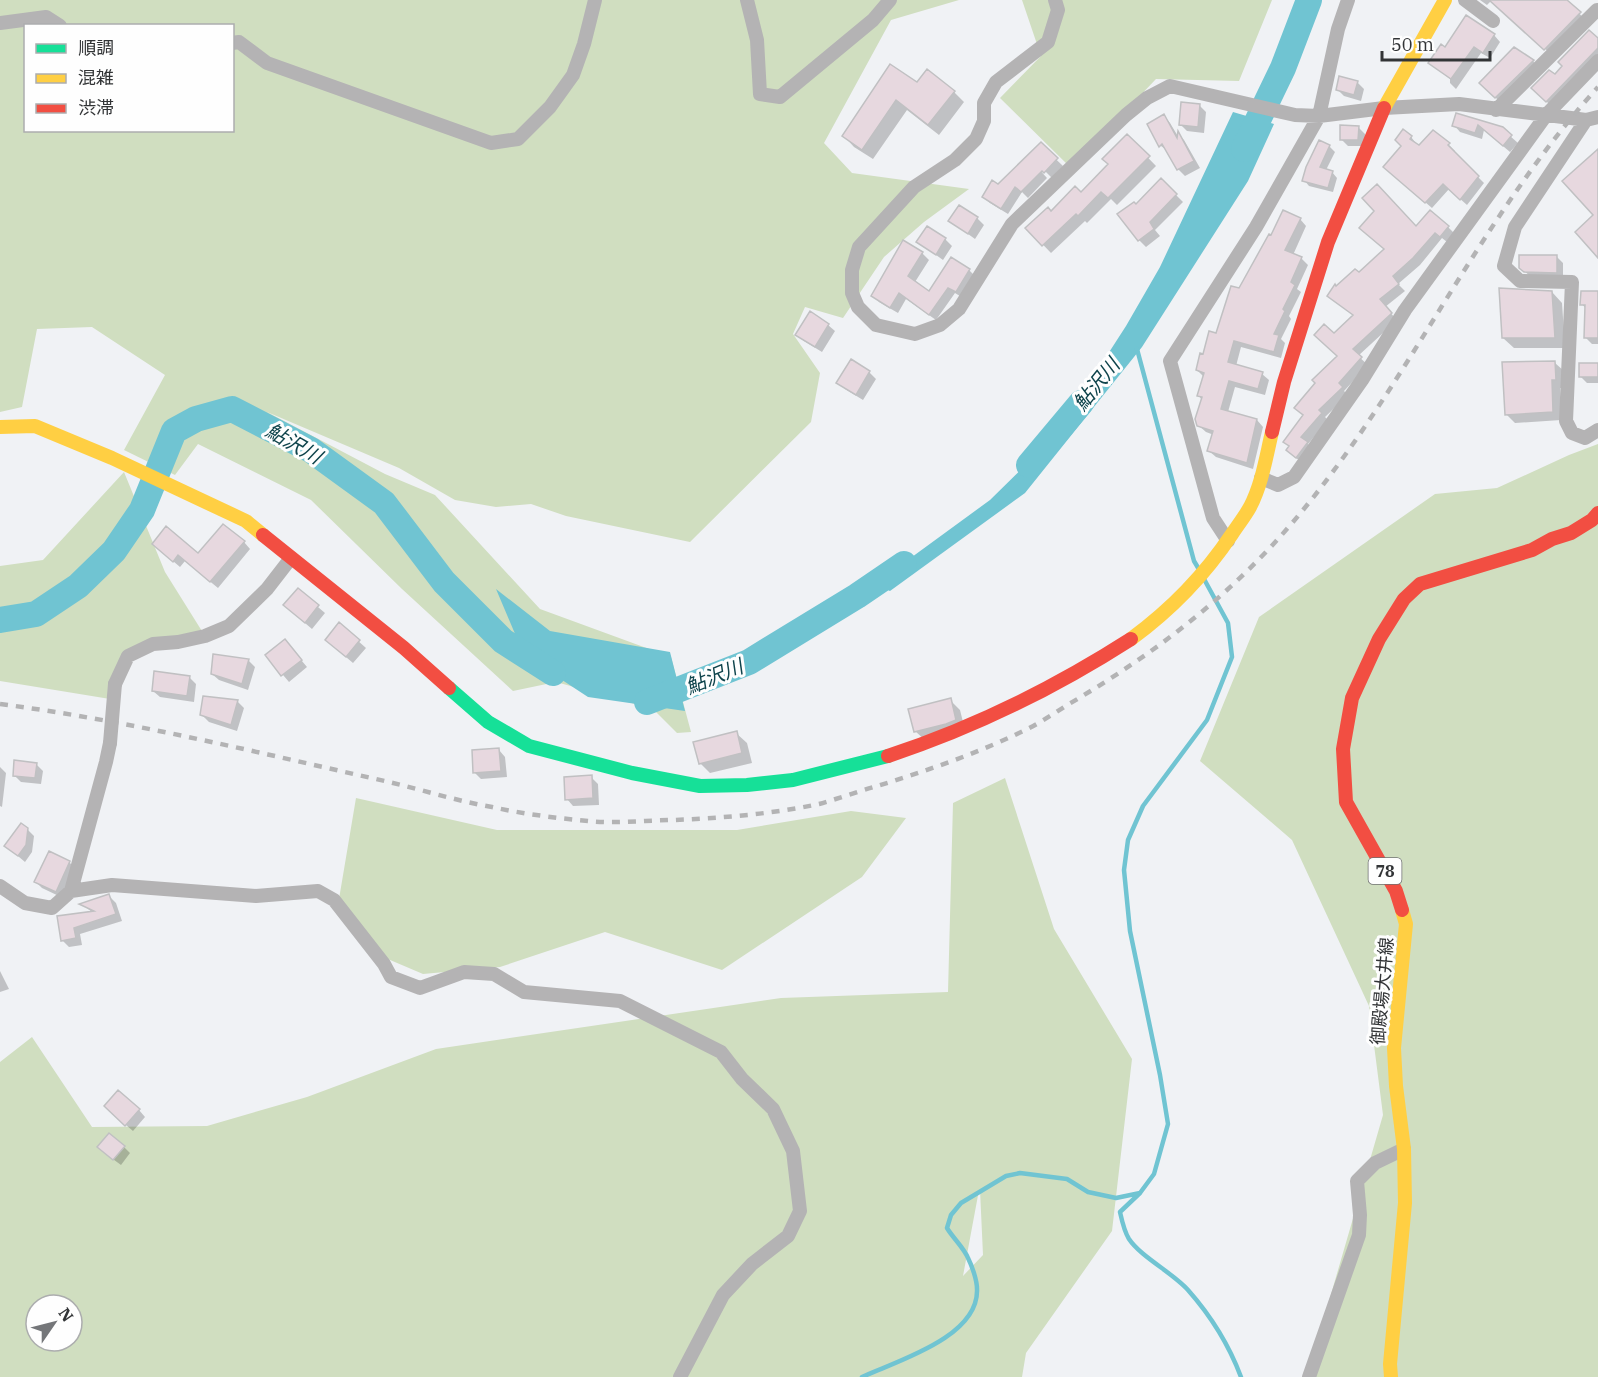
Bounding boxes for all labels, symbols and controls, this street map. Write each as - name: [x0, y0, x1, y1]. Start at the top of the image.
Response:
- legend: [24, 24, 234, 132]
- scale bar: [1382, 24, 1490, 62]
- text: 50 m: [1391, 33, 1434, 56]
- text: 順調: [78, 36, 114, 59]
- text: 混雑: [78, 66, 114, 89]
- text: 渋滞: [78, 96, 114, 119]
- water label: 鮎沢川: [1067, 351, 1127, 416]
- water label: 鮎沢川: [261, 416, 328, 471]
- water label: 鮎沢川: [681, 651, 749, 700]
- road number: 78: [1368, 858, 1402, 884]
- street label: 御殿場大井線: [1366, 936, 1398, 1046]
- north arrow: [24, 1293, 84, 1353]
- text: N: [54, 1303, 78, 1325]

